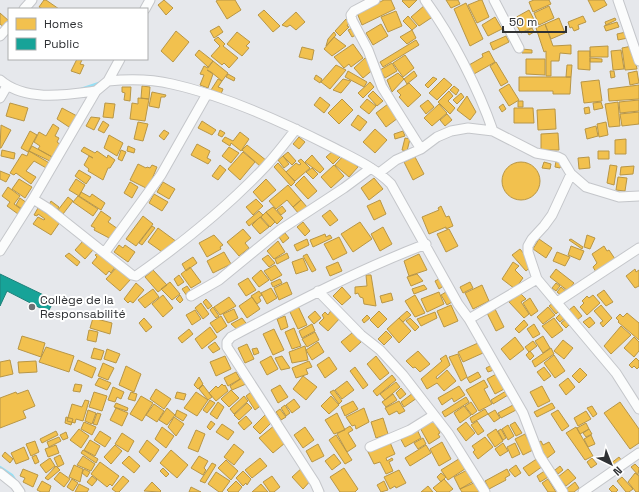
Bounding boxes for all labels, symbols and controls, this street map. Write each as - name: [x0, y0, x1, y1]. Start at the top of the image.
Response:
- legend: [8, 8, 148, 60]
- scale bar: [503, 8, 566, 34]
- text: 50 m: [509, 14, 537, 30]
- text: Homes: [44, 16, 83, 32]
- text: Public: [44, 36, 79, 52]
- place label: Collège de la Responsabilité: [40, 292, 126, 322]
- marker: Collège de la Responsabilité: [27, 302, 37, 312]
- north arrow: [591, 444, 631, 484]
- text: N: [610, 464, 625, 479]

